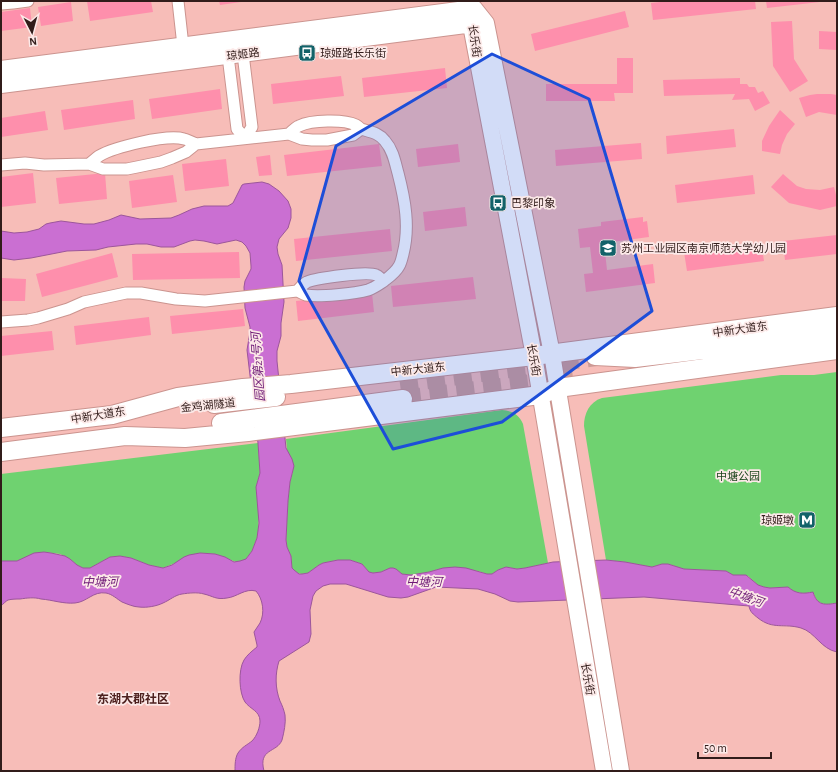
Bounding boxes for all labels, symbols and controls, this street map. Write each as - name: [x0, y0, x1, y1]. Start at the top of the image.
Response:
- north arrow: [12, 12, 52, 52]
- street label: 长乐街: [467, 24, 483, 58]
- text: N: [29, 36, 37, 47]
- bus stop icon: 琼姬路长乐街: [297, 43, 317, 63]
- street label: 琼姬路: [226, 46, 260, 62]
- place label: 琼姬路长乐街: [320, 47, 386, 59]
- bus stop icon: 巴黎印象: [488, 193, 508, 213]
- place label: 巴黎印象: [511, 197, 555, 209]
- school or university icon: 苏州工业园区南京师范大学幼儿园: [598, 238, 618, 258]
- place label: 苏州工业园区南京师范大学幼儿园: [621, 242, 786, 254]
- street label: 中新大道东: [712, 319, 768, 339]
- water label: 园区第21号河: [248, 330, 266, 402]
- street label: 长乐街: [525, 343, 543, 377]
- street label: 中新大道东: [390, 360, 446, 378]
- street label: 金鸡湖隧道: [180, 396, 236, 414]
- street label: 中新大道东: [70, 405, 126, 425]
- park label: 中塘公园: [716, 470, 760, 482]
- metro station icon: 琼姬墩: [797, 510, 817, 530]
- place label: 琼姬墩: [761, 514, 794, 526]
- water label: 中塘河: [82, 575, 120, 588]
- water label: 中塘河: [406, 575, 444, 588]
- water label: 中塘河: [727, 584, 767, 609]
- street label: 长乐街: [579, 662, 597, 696]
- district label: 东湖大郡社区: [97, 692, 169, 705]
- scale bar: [698, 734, 771, 760]
- text: 50 m: [704, 742, 727, 754]

